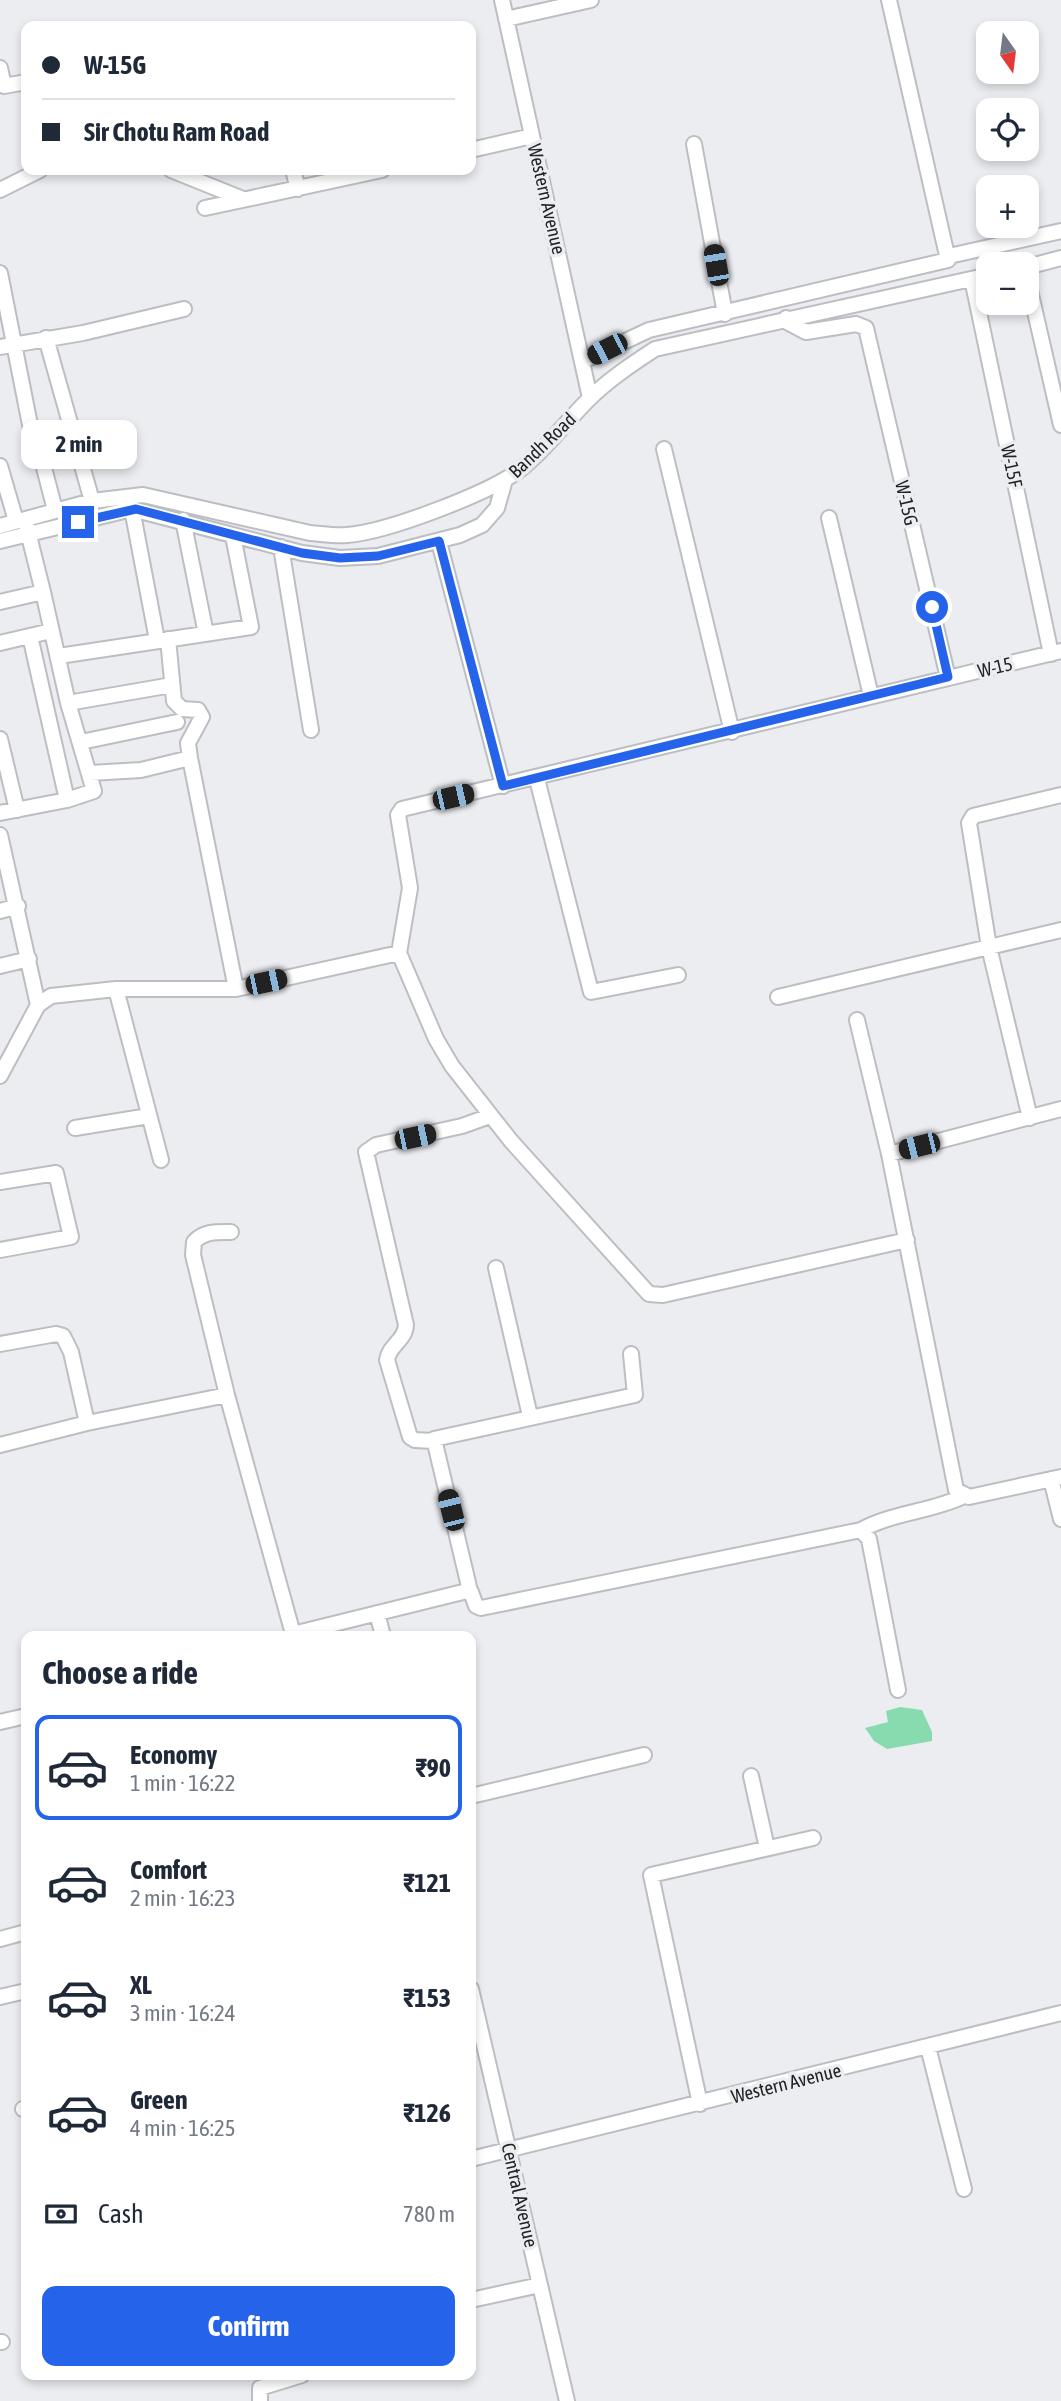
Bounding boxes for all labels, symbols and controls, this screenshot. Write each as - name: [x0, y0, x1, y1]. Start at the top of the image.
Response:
- north arrow: [976, 21, 1040, 84]
- map controls: [976, 21, 1039, 315]
- text: W-15G: [84, 50, 146, 80]
- button: locate: [976, 98, 1039, 161]
- text: Sir Chotu Ram Road: [84, 117, 269, 147]
- street label: Western Avenue: [524, 142, 570, 256]
- button: +: [976, 175, 1039, 238]
- car: [703, 242, 730, 288]
- button: −: [976, 252, 1039, 315]
- car: [584, 330, 631, 368]
- street label: Bandh Road: [504, 408, 580, 482]
- callout: 2 min: [20, 420, 136, 470]
- text: 2 min: [56, 431, 102, 457]
- street label: W-15F: [997, 443, 1027, 490]
- street label: W-15G: [891, 478, 923, 528]
- route end: [62, 506, 94, 538]
- route start: [916, 591, 948, 623]
- street label: W-15: [975, 652, 1015, 682]
- car: [431, 782, 476, 812]
- car: [244, 967, 289, 997]
- car: [393, 1122, 438, 1152]
- car: [897, 1131, 942, 1161]
- car: [436, 1487, 467, 1533]
- text: Choose a ride: [42, 1654, 198, 1691]
- icon: car: [46, 1736, 109, 1799]
- text: Economy: [130, 1740, 217, 1770]
- text: ₹90: [415, 1753, 451, 1783]
- text: 1 min · 16:22: [130, 1770, 236, 1796]
- icon: car: [46, 1851, 109, 1914]
- text: Comfort: [130, 1855, 207, 1885]
- text: ₹121: [403, 1868, 451, 1898]
- text: 2 min · 16:23: [130, 1885, 236, 1911]
- icon: car: [46, 1966, 109, 2029]
- text: XL: [130, 1970, 152, 2000]
- text: ₹153: [403, 1983, 451, 2013]
- text: 3 min · 16:24: [130, 2000, 236, 2026]
- street label: Western Avenue: [729, 2059, 843, 2107]
- icon: car: [46, 2081, 109, 2144]
- text: Green: [130, 2085, 188, 2115]
- text: ₹126: [403, 2098, 451, 2128]
- text: 4 min · 16:25: [130, 2115, 236, 2141]
- street label: Central Avenue: [497, 2141, 543, 2249]
- icon: cash: [42, 2195, 80, 2233]
- text: Cash: [98, 2199, 144, 2229]
- text: 780 m: [403, 2201, 455, 2227]
- button: Confirm: [42, 2286, 455, 2366]

